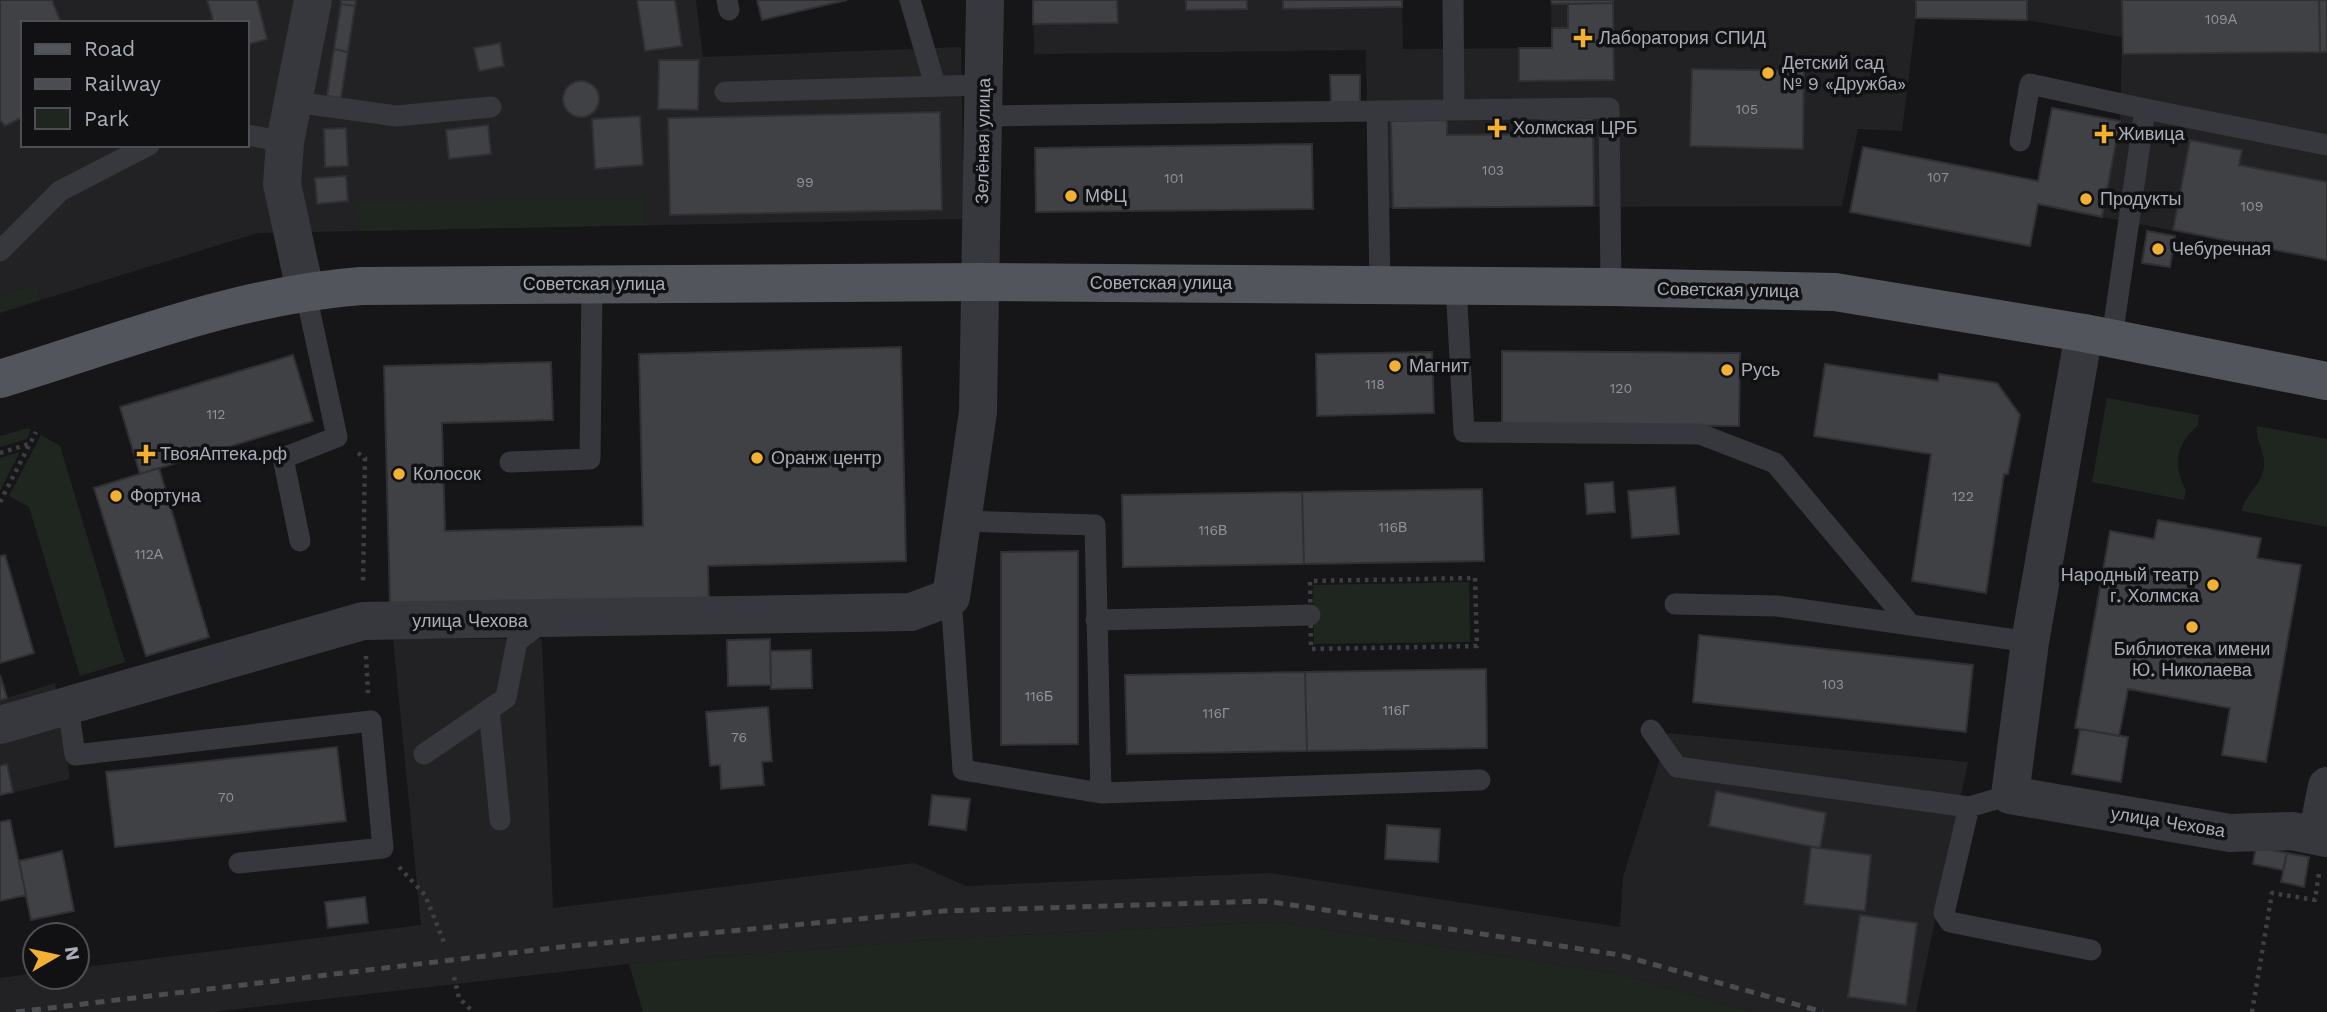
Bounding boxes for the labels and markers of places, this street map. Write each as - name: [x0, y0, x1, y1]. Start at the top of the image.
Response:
- place label: Лаборатория СПИД: [1599, 27, 1766, 48]
- marker: Лаборатория СПИД: [1573, 28, 1593, 48]
- place label: Детский сад № 9 «Дружба»: [1782, 52, 1906, 94]
- marker: Детский сад № 9 «Дружба»: [1760, 65, 1776, 81]
- place label: Холмская ЦРБ: [1513, 117, 1638, 138]
- marker: Холмская ЦРБ: [1487, 118, 1507, 138]
- place label: Живица: [2118, 123, 2186, 144]
- marker: Живица: [2096, 126, 2112, 142]
- place label: МФЦ: [1085, 185, 1127, 206]
- marker: МФЦ: [1063, 188, 1079, 204]
- place label: Продукты: [2100, 188, 2181, 209]
- marker: Продукты: [2078, 191, 2094, 207]
- place label: Чебуречная: [2172, 238, 2271, 259]
- marker: Чебуречная: [2150, 241, 2166, 257]
- place label: Магнит: [1409, 355, 1469, 376]
- marker: Магнит: [1387, 358, 1403, 374]
- place label: Русь: [1741, 359, 1780, 380]
- marker: Русь: [1719, 362, 1735, 378]
- place label: ТвояАптека.рф: [160, 443, 287, 464]
- marker: ТвояАптека.рф: [138, 446, 154, 462]
- place label: Оранж центр: [771, 447, 881, 468]
- marker: Оранж центр: [749, 450, 765, 466]
- place label: Колосок: [413, 463, 481, 484]
- marker: Колосок: [391, 466, 407, 482]
- place label: Фортуна: [130, 485, 202, 506]
- marker: Фортуна: [108, 488, 124, 504]
- place label: Народный театр г. Холмска: [2061, 564, 2200, 606]
- marker: Народный театр г. Холмска: [2205, 577, 2221, 593]
- marker: Библиотека имени Ю. Николаева: [2184, 619, 2200, 635]
- place label: Библиотека имени Ю. Николаева: [2114, 638, 2270, 680]

